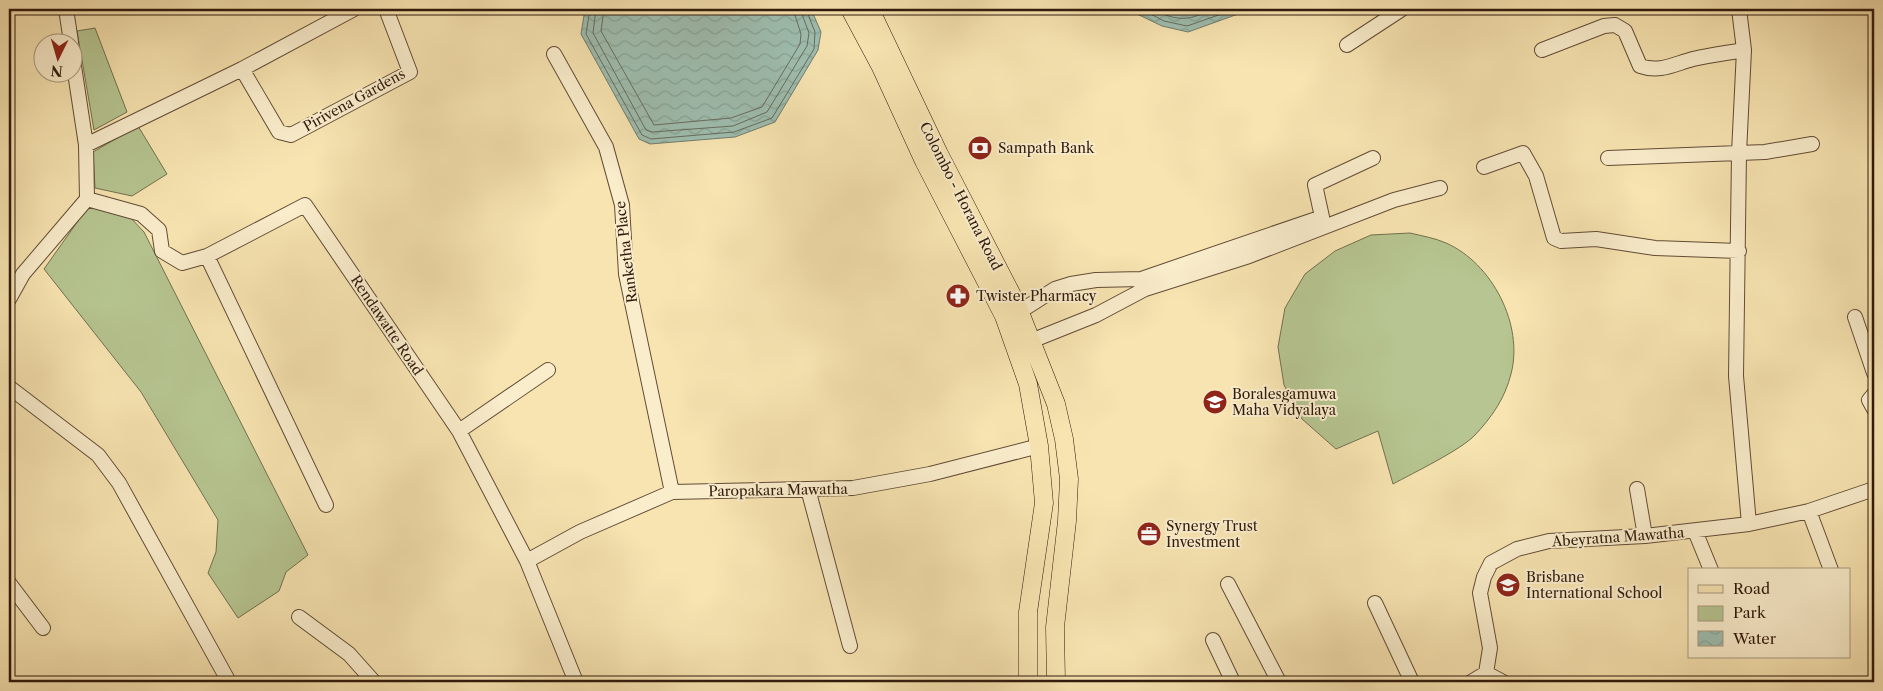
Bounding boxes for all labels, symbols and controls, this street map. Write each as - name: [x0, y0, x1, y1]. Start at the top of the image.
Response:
- north arrow: [32, 32, 82, 82]
- text: N: [50, 61, 64, 80]
- street label: Pirivena Gardens: [300, 65, 408, 135]
- street label: Colombo - Horana Road: [916, 119, 1006, 273]
- bank icon: Sampath Bank: [967, 135, 993, 161]
- place label: Sampath Bank: [998, 139, 1095, 157]
- street label: Ranketha Place: [611, 200, 641, 304]
- street label: Rendawatte Road: [347, 271, 427, 379]
- pharmacy icon: Twister Pharmacy: [945, 283, 971, 309]
- place label: Twister Pharmacy: [976, 287, 1097, 305]
- place label: Boralesgamuwa Maha Vidyalaya: [1232, 385, 1337, 419]
- school or university icon: Boralesgamuwa Maha Vidyalaya: [1202, 389, 1228, 415]
- street label: Paropakara Mawatha: [708, 480, 848, 500]
- place label: Synergy Trust Investment: [1166, 517, 1258, 551]
- office icon: Synergy Trust Investment: [1136, 521, 1162, 547]
- street label: Abeyratna Mawatha: [1550, 523, 1685, 551]
- place label: Brisbane International School: [1526, 568, 1663, 602]
- legend: [1688, 568, 1850, 658]
- school or university icon: Brisbane International School: [1495, 572, 1521, 598]
- text: Road: [1733, 579, 1770, 598]
- text: Park: [1733, 603, 1767, 622]
- text: Water: [1732, 629, 1777, 648]

